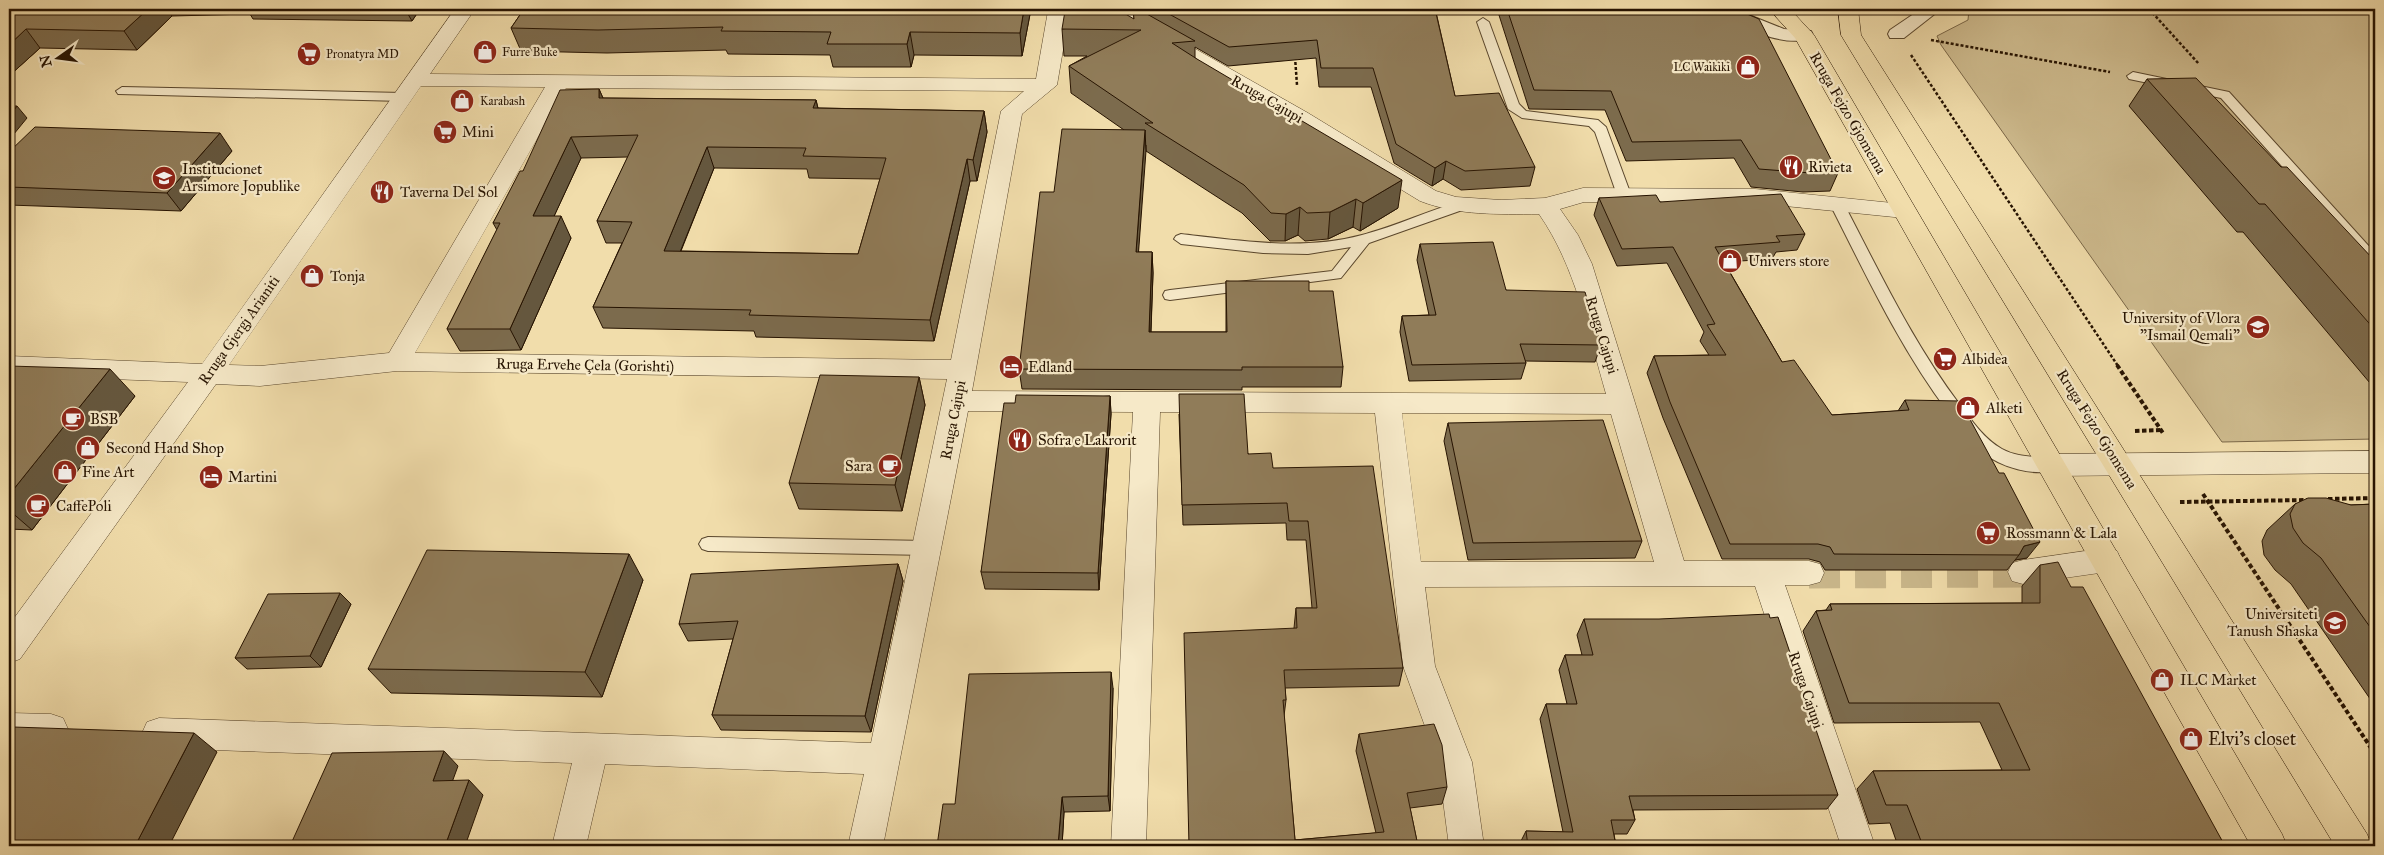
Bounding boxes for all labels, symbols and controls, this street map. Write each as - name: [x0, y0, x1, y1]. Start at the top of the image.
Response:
- north arrow: [32, 32, 82, 82]
- shop icon: Furre Buke: [472, 39, 498, 65]
- supermarket icon: Pronatyra MD: [296, 41, 322, 67]
- place label: Furre Buke: [502, 45, 557, 59]
- place label: Pronatyra MD: [326, 47, 399, 61]
- street label: Rruga Fejzo Gjomema: [1806, 49, 1891, 178]
- text: N: [36, 53, 56, 69]
- shop icon: LC Waikiki: [1735, 54, 1761, 80]
- place label: LC Waikiki: [1673, 60, 1731, 74]
- street label: Rruga Cajupi: [1228, 71, 1306, 127]
- shop icon: Karabash: [449, 88, 475, 114]
- place label: Karabash: [480, 94, 525, 108]
- supermarket icon: Mini: [432, 119, 458, 145]
- place label: Mini: [462, 123, 494, 141]
- restaurant icon: Rivieta: [1778, 154, 1804, 180]
- place label: Rivieta: [1808, 158, 1852, 176]
- place label: Institucionet Arsimore Jopublike: [181, 160, 300, 196]
- school or university icon: Institucionet Arsimore Jopublike: [151, 165, 177, 191]
- restaurant icon: Taverna Del Sol: [369, 179, 395, 205]
- place label: Taverna Del Sol: [400, 183, 499, 201]
- shop icon: Univers store: [1717, 248, 1743, 274]
- place label: Univers store: [1748, 252, 1829, 270]
- shop icon: Tonja: [299, 263, 325, 289]
- place label: Tonja: [330, 267, 365, 285]
- street label: Rruga Gjergj Arianiti: [195, 272, 283, 388]
- street label: Rruga Cajupi: [1582, 294, 1622, 376]
- place label: University of Vlora "Ismail Qemali": [2122, 309, 2241, 344]
- school or university icon: University of Vlora "Ismail Qemali": [2245, 314, 2271, 340]
- supermarket icon: Albidea: [1932, 346, 1958, 372]
- place label: Albidea: [1961, 350, 2008, 368]
- street label: Rruga Ervehe Çela (Gorishti): [496, 354, 674, 377]
- hotel icon: Edland: [998, 354, 1024, 380]
- place label: Edland: [1028, 358, 1073, 376]
- street label: Rruga Fejzo Gjomema: [2053, 366, 2142, 493]
- street label: Rruga Cajupi: [936, 379, 970, 461]
- shop icon: Alketi: [1955, 395, 1981, 421]
- place label: Alketi: [1985, 399, 2023, 417]
- cafe icon: BSB: [60, 406, 86, 432]
- place label: BSB: [90, 410, 118, 428]
- restaurant icon: Sofra e Lakrorit: [1007, 427, 1033, 453]
- place label: Sofra e Lakrorit: [1038, 431, 1137, 449]
- shop icon: Second Hand Shop: [75, 435, 101, 461]
- place label: Second Hand Shop: [106, 439, 224, 457]
- cafe icon: Sara: [877, 453, 903, 479]
- place label: Sara: [845, 457, 873, 475]
- shop icon: Fine Art: [52, 459, 78, 485]
- place label: Fine Art: [82, 463, 135, 481]
- hotel icon: Martini: [198, 464, 224, 490]
- place label: Martini: [228, 468, 277, 486]
- cafe icon: CaffePoli: [25, 493, 51, 519]
- place label: CaffePoli: [56, 497, 112, 515]
- supermarket icon: Rossmann & Lala: [1975, 520, 2001, 546]
- place label: Rossmann & Lala: [2006, 524, 2118, 542]
- place label: Universiteti Tanush Shaska: [2227, 605, 2319, 640]
- school or university icon: Universiteti Tanush Shaska: [2322, 610, 2348, 636]
- street label: Rruga Cajupi: [1784, 649, 1828, 731]
- shop icon: ILC Market: [2149, 667, 2175, 693]
- place label: ILC Market: [2180, 671, 2257, 689]
- shop icon: Elvi's closet: [2178, 726, 2204, 752]
- place label: Elvi's closet: [2208, 728, 2297, 750]

